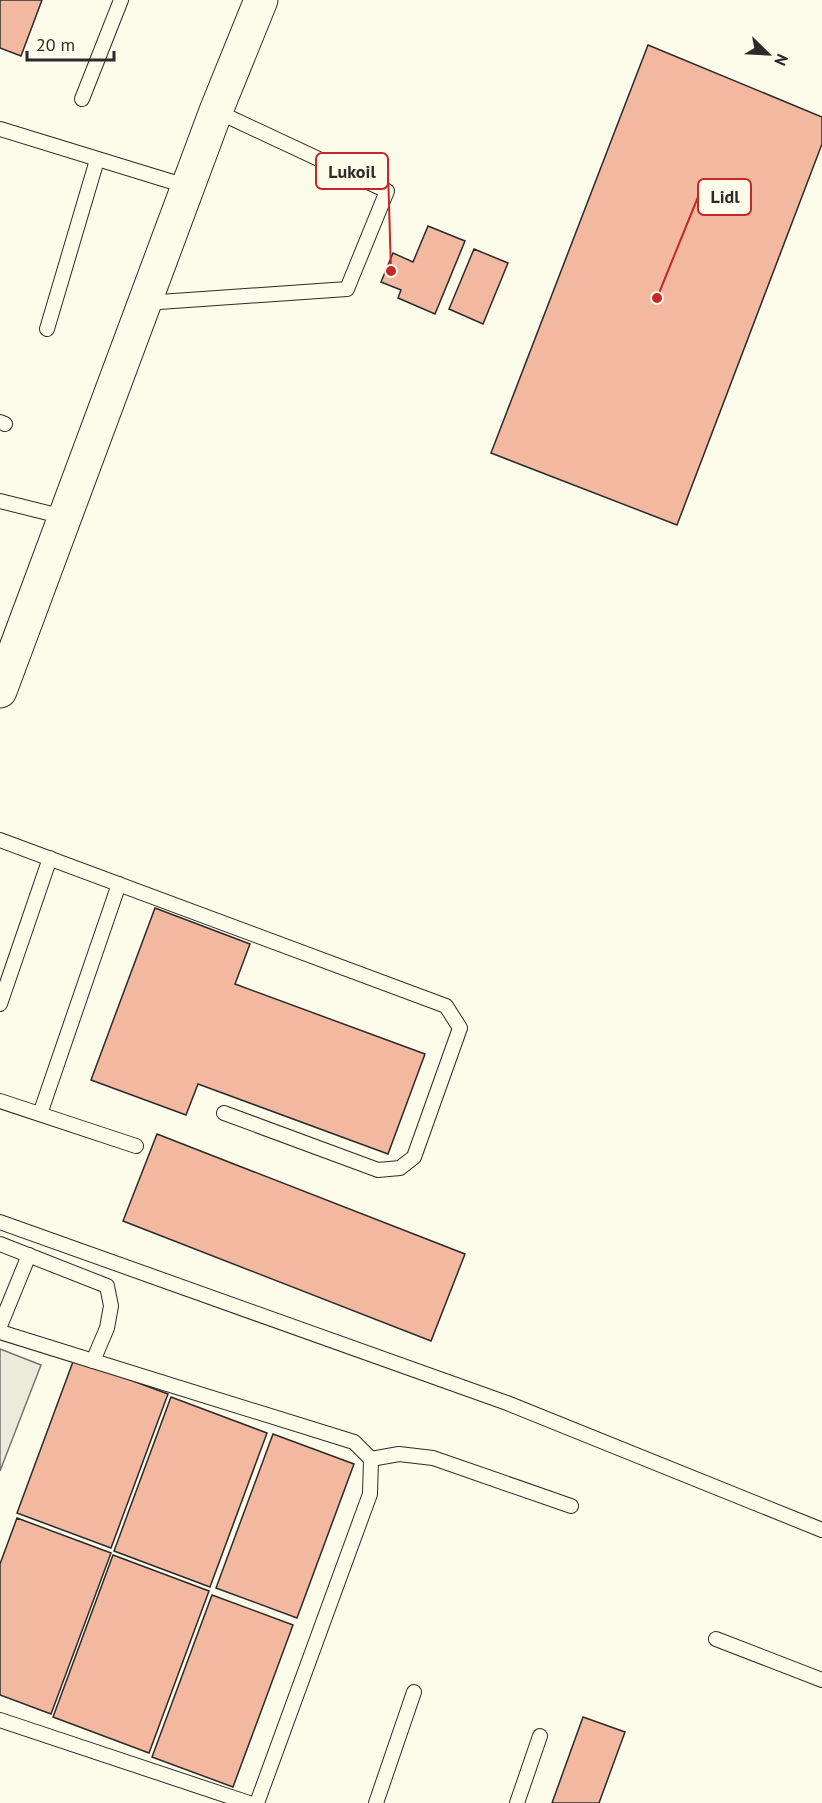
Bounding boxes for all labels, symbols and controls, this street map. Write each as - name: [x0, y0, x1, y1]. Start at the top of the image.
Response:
- scale bar: [27, 24, 114, 62]
- north arrow: [738, 24, 798, 84]
- text: 20 m: [36, 33, 75, 56]
- text: N: [770, 51, 793, 69]
- callout: Lukoil: [316, 153, 388, 189]
- text: Lukoil: [328, 160, 376, 183]
- callout: Lidl: [698, 179, 751, 215]
- text: Lidl: [710, 185, 740, 208]

